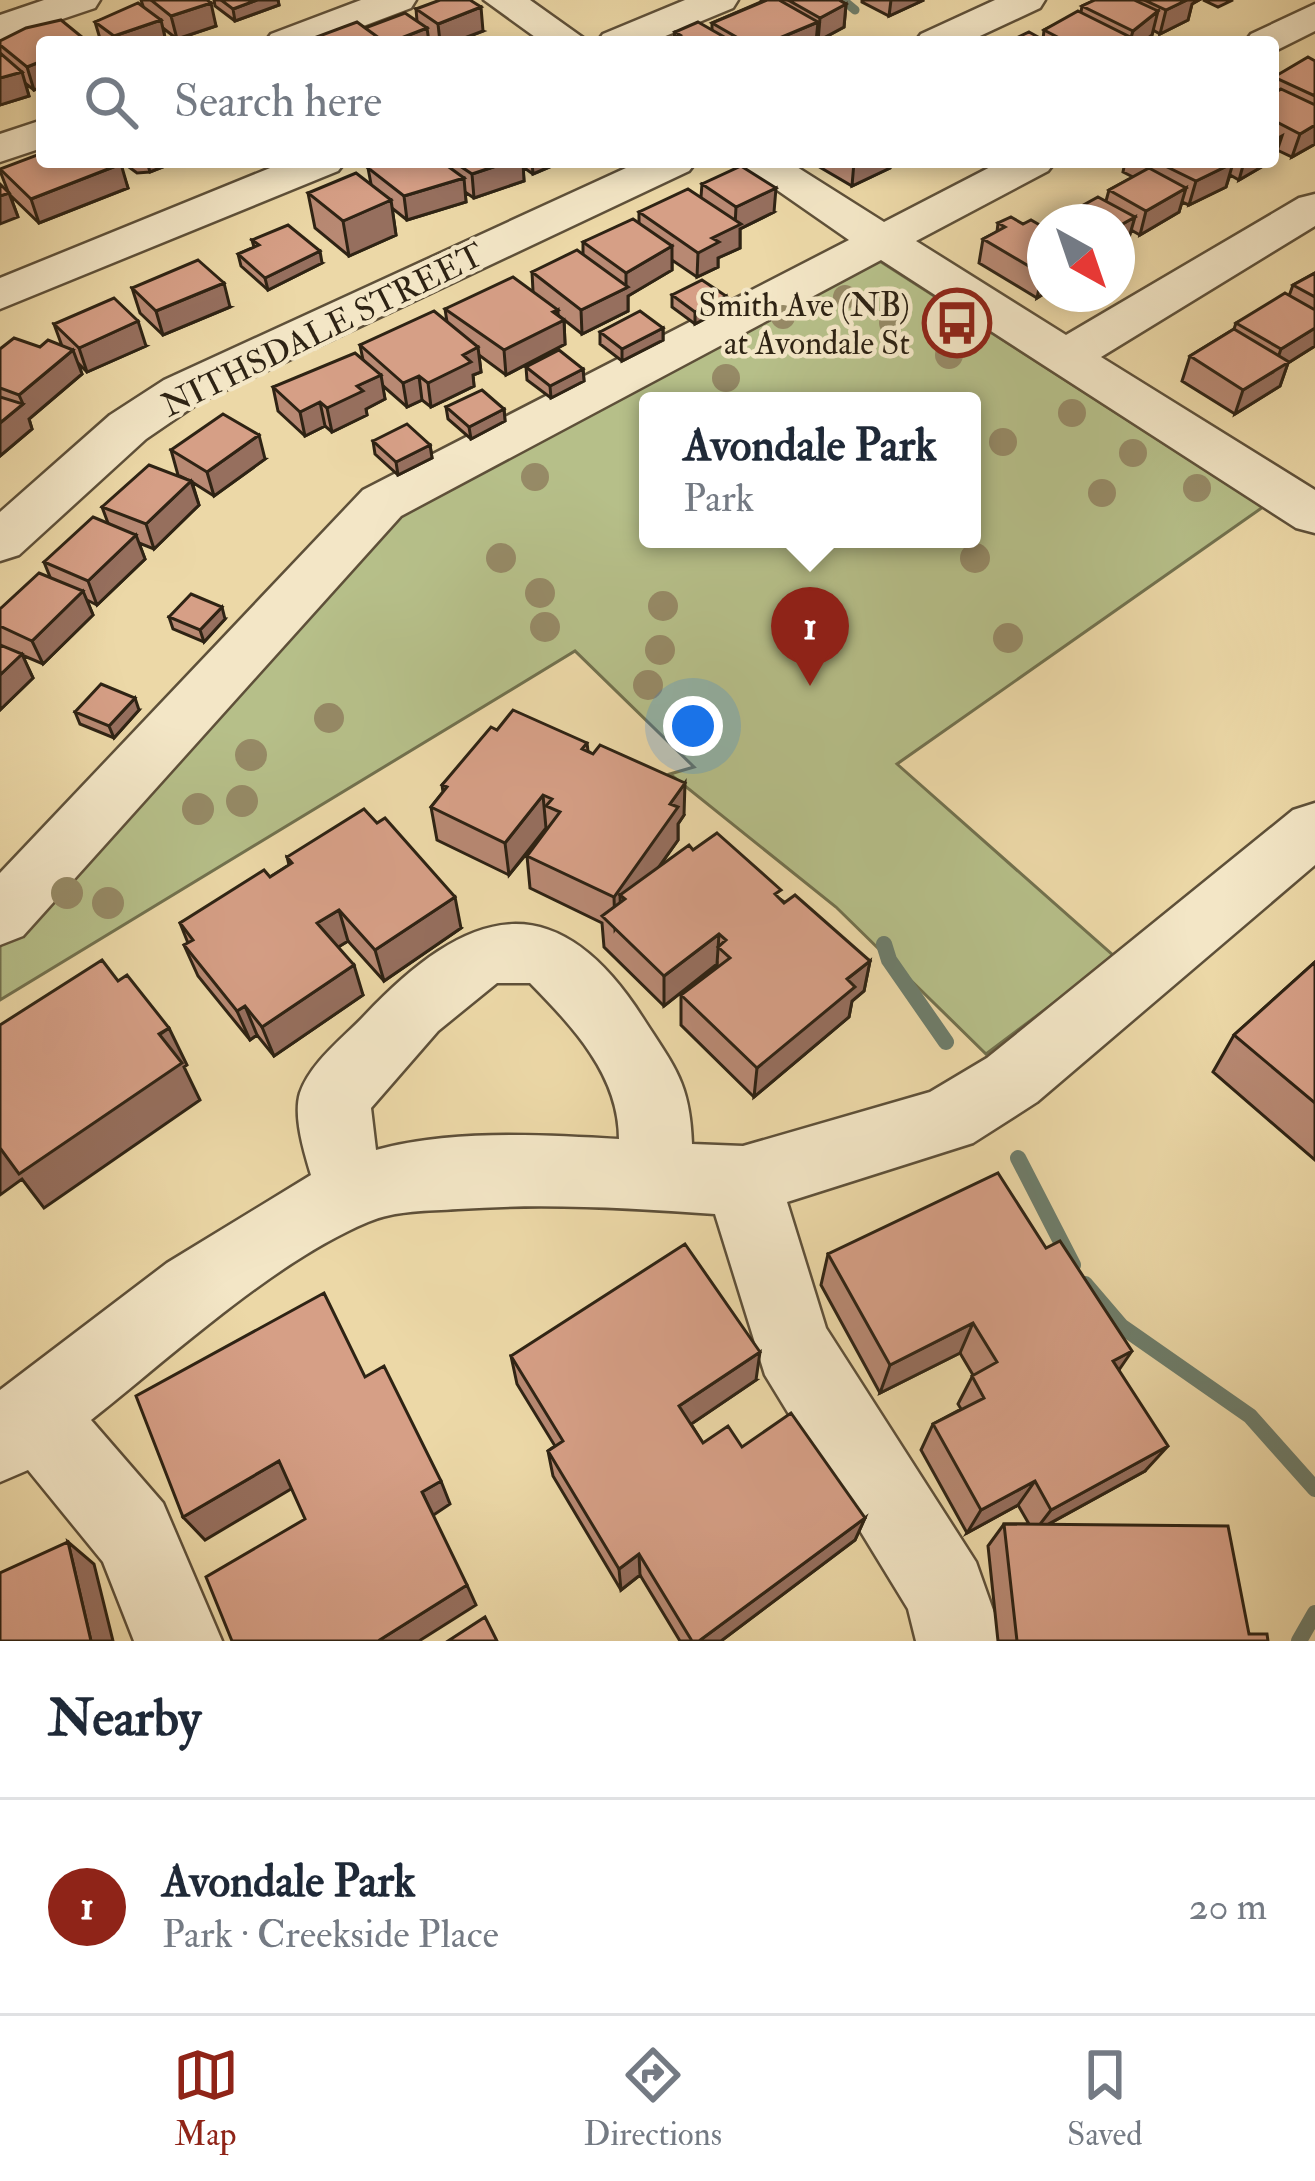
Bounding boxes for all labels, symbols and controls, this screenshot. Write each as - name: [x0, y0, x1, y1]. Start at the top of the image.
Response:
- search box: [36, 36, 1279, 168]
- icon: search: [78, 69, 144, 135]
- text: Search here: [174, 74, 382, 130]
- north arrow: [1027, 204, 1135, 312]
- street label: NITHSDALE STREET: [155, 234, 491, 426]
- place label: Smith Ave (NB) at Avondale St: [699, 285, 910, 364]
- bus stop icon: Smith Ave (NB) at Avondale St: [922, 288, 992, 358]
- popup: [639, 392, 981, 548]
- text: Avondale Park: [683, 418, 937, 474]
- text: Park: [683, 474, 754, 523]
- pin: 1: [771, 587, 849, 686]
- your location: [663, 696, 723, 756]
- text: Nearby: [48, 1687, 201, 1751]
- text: Avondale Park: [162, 1854, 415, 1910]
- text: 1: [80, 1882, 94, 1931]
- text: 20 m: [1189, 1882, 1267, 1931]
- text: Park · Creekside Place: [162, 1910, 499, 1959]
- tab: Map: [173, 2042, 239, 2155]
- tab: Directions: [584, 2042, 722, 2155]
- tab: Saved: [1067, 2042, 1142, 2155]

